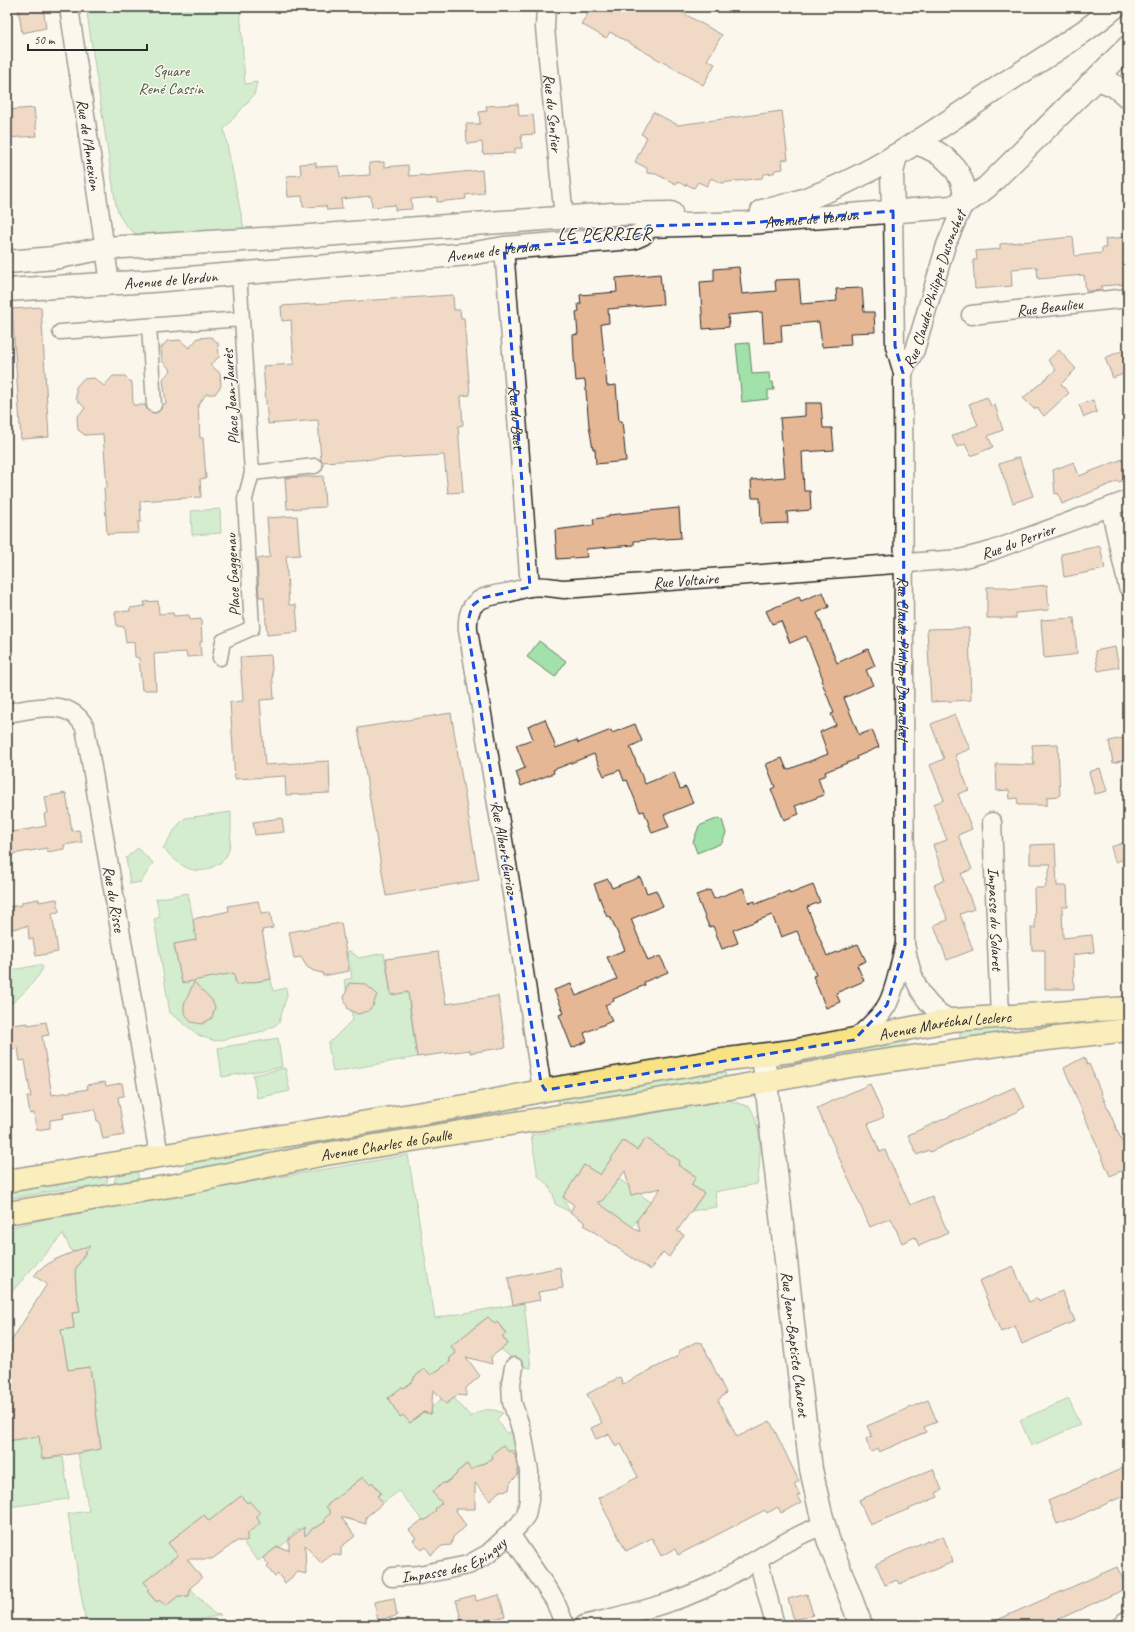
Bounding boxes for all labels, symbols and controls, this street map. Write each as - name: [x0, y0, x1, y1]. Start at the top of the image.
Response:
- scale bar: [28, 26, 147, 52]
- text: 50 m: [34, 32, 56, 48]
- park label: Square René Cassin: [138, 61, 205, 99]
- street label: Rue du Sentier: [539, 73, 567, 155]
- street label: Rue de l'Annexion: [72, 98, 105, 192]
- street label: Avenue de Verdun: [764, 205, 860, 233]
- street label: Rue Claude-Philippe Dusonchet: [899, 205, 972, 371]
- district label: LE PERRIER: [558, 223, 654, 245]
- street label: Avenue de Verdun: [446, 236, 541, 267]
- street label: Avenue de Verdun: [123, 266, 219, 294]
- street label: Rue Beaulieu: [1016, 294, 1085, 321]
- street label: Place Jean-Jaurès: [218, 347, 244, 445]
- street label: Rue du Buet: [504, 385, 529, 452]
- street label: Rue du Perrier: [979, 518, 1060, 564]
- street label: Place Gaggenau: [221, 532, 245, 617]
- street label: Rue Voltaire: [652, 568, 721, 593]
- street label: Rue Claude-Philippe Dusonchet: [893, 576, 913, 744]
- street label: Rue Albert Curioz: [486, 800, 522, 897]
- street label: Rue du Risse: [98, 864, 130, 935]
- street label: Impasse du Solaret: [983, 867, 1007, 973]
- street label: Avenue Maréchal Leclerc: [877, 1007, 1013, 1045]
- street label: Avenue Charles de Gaulle: [319, 1124, 455, 1166]
- street label: Rue Jean-Baptiste Charcot: [776, 1270, 814, 1420]
- street label: Impasse des Epinguy: [401, 1532, 512, 1587]

